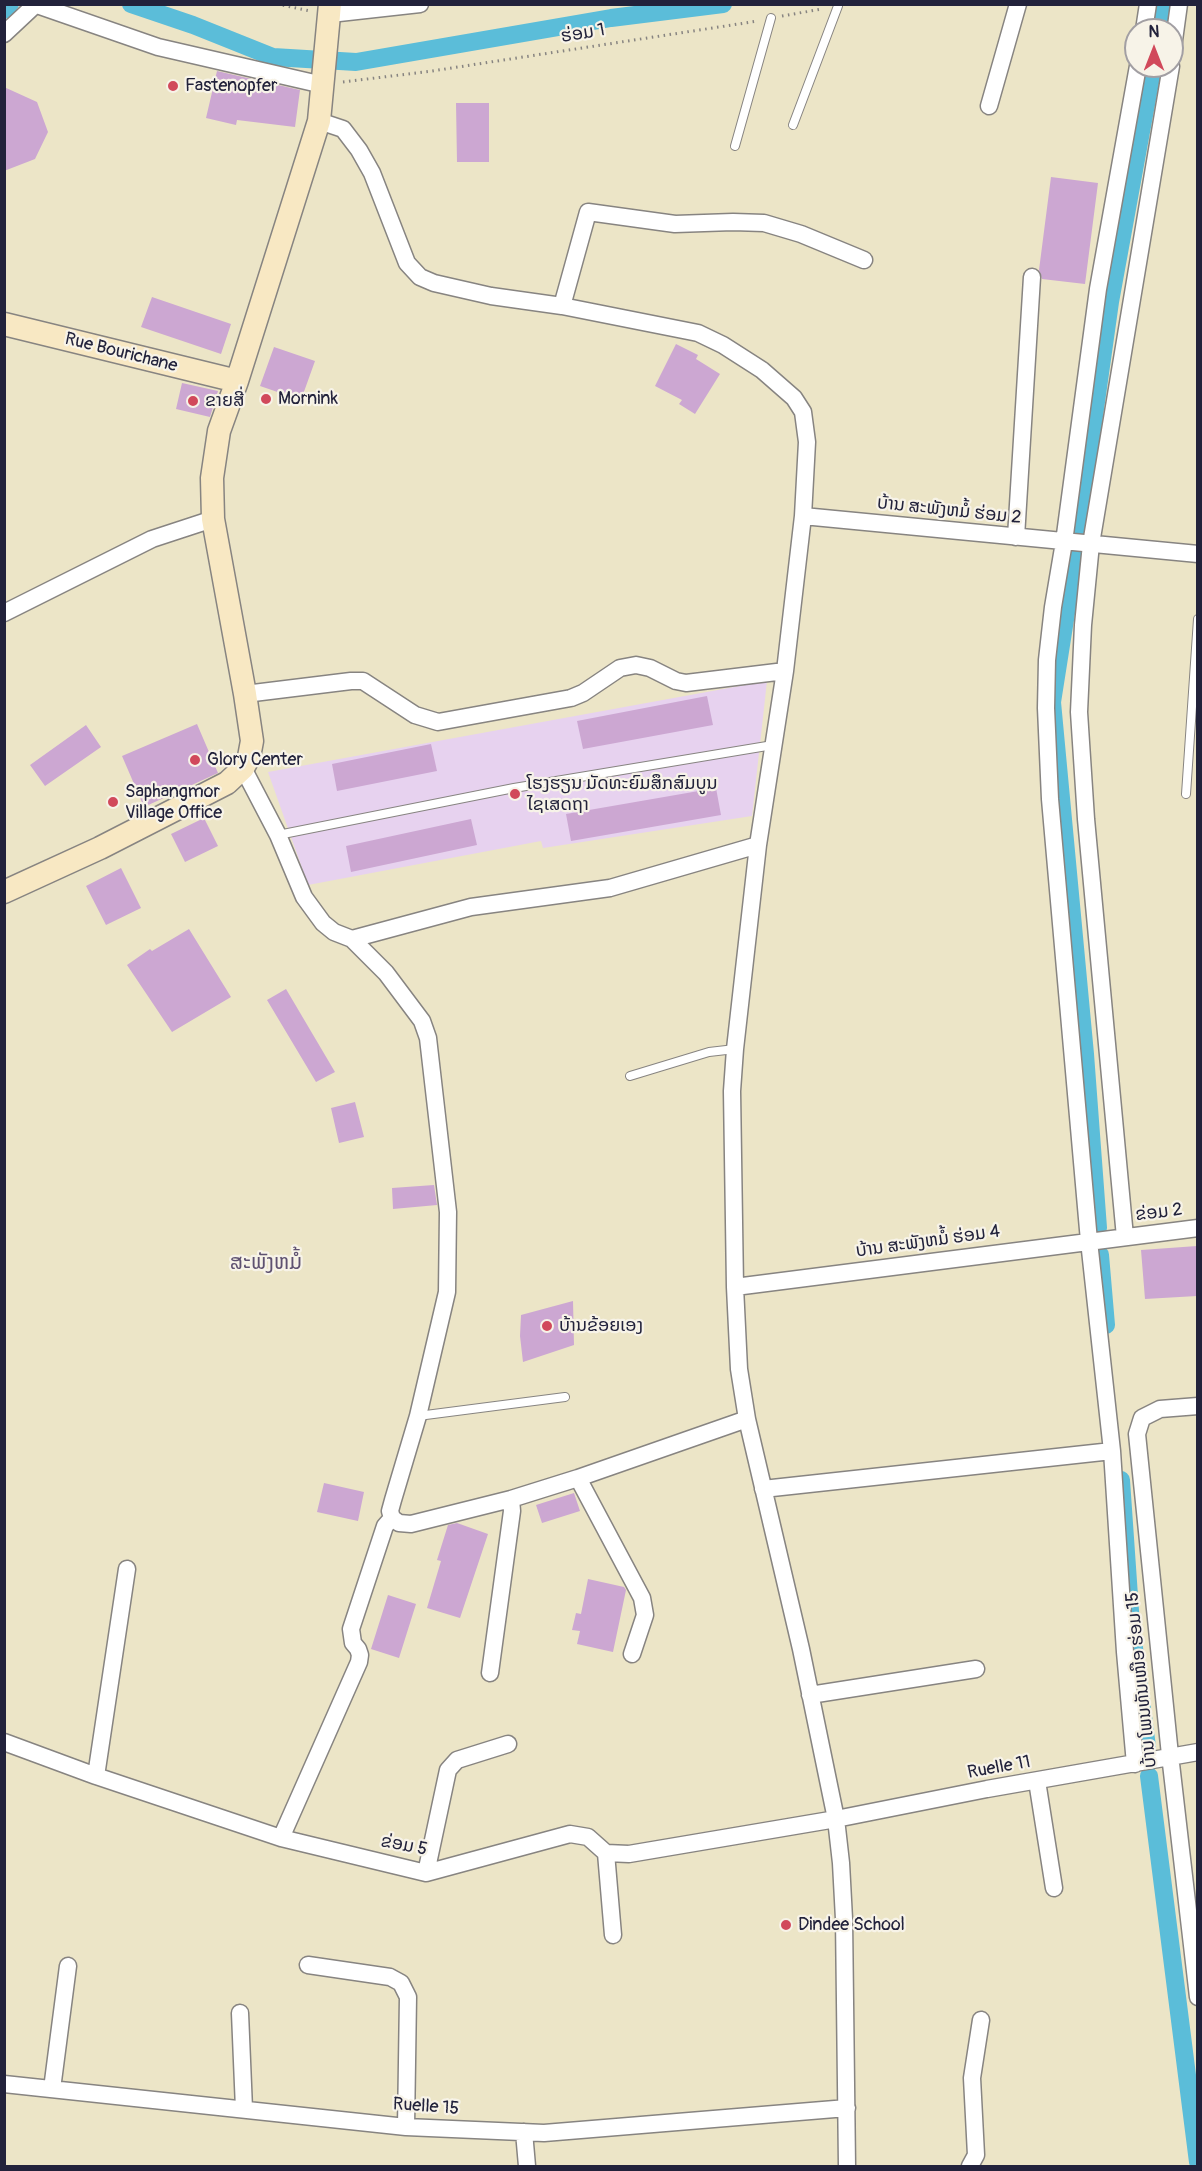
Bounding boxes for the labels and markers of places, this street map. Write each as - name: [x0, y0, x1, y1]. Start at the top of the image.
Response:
- place label: Fastenopfer: [185, 75, 277, 97]
- marker: Fastenopfer: [166, 79, 180, 93]
- place label: Mornink: [278, 388, 338, 410]
- place label: ຂາຍສີ່: [205, 390, 244, 412]
- marker: Mornink: [259, 392, 273, 406]
- marker: ຂາຍສີ່: [186, 394, 200, 408]
- place label: Glory Center: [207, 749, 303, 771]
- marker: Glory Center: [188, 753, 202, 767]
- place label: ໂຮງຮຽນ ມັດທະຍົມສຶກສົມບູນ ໄຊເສດຖາ: [527, 773, 718, 816]
- place label: Saphangmor Village Office: [125, 781, 222, 824]
- marker: ໂຮງຮຽນ ມັດທະຍົມສຶກສົມບູນ ໄຊເສດຖາ: [508, 787, 522, 801]
- marker: Saphangmor Village Office: [106, 795, 120, 809]
- place label: ບ້ານຂ້ອຍເອງ: [559, 1315, 643, 1337]
- marker: ບ້ານຂ້ອຍເອງ: [540, 1319, 554, 1333]
- place label: Dindee School: [798, 1914, 905, 1936]
- marker: Dindee School: [779, 1918, 793, 1932]

